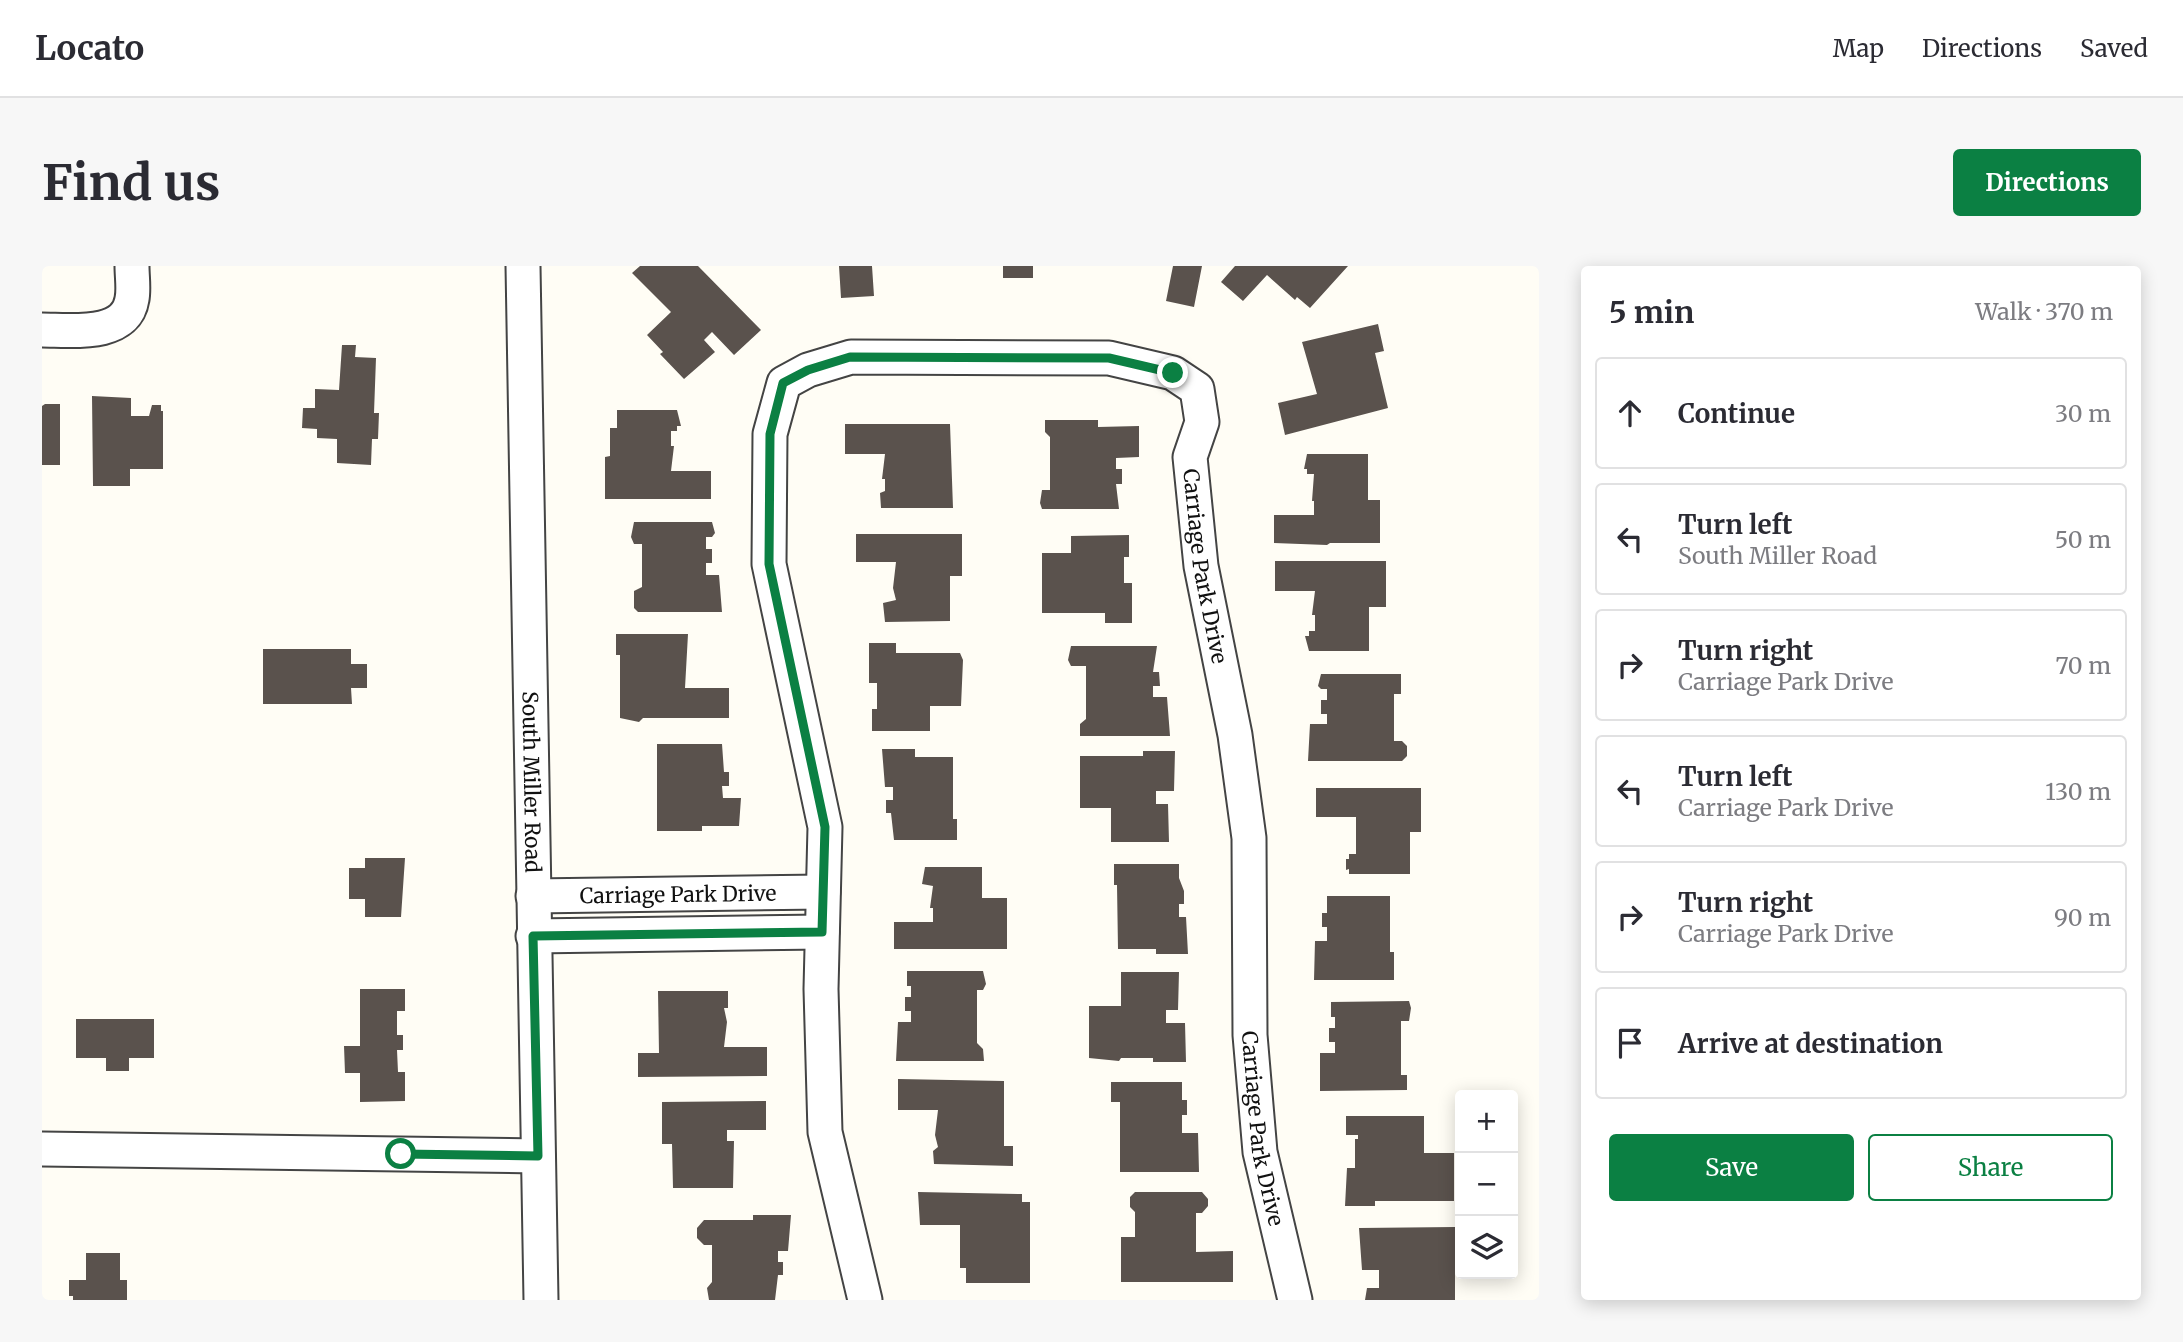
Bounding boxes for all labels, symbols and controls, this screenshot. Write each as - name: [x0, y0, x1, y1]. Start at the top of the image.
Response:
- text: Locato: [35, 28, 144, 69]
- text: Map: [1833, 33, 1884, 64]
- text: Directions: [1922, 33, 2042, 64]
- text: Saved: [2080, 33, 2148, 64]
- button: Directions: [1953, 149, 2141, 216]
- text: Find us: [42, 152, 220, 213]
- text: 5 min: [1609, 293, 1694, 331]
- text: Walk · 370 m: [1975, 297, 2113, 326]
- route end: [1157, 357, 1188, 388]
- icon: ahead: [1611, 394, 1649, 432]
- text: Continue: [1678, 397, 1795, 430]
- text: 30 m: [2055, 399, 2111, 428]
- street label: Carriage Park Drive: [1178, 467, 1234, 666]
- text: Turn left: [1678, 508, 1792, 541]
- icon: left: [1611, 520, 1649, 558]
- text: 50 m: [2055, 525, 2111, 554]
- text: South Miller Road: [1678, 541, 1877, 570]
- text: Turn right: [1678, 634, 1813, 667]
- icon: right: [1611, 646, 1649, 684]
- text: 70 m: [2055, 651, 2111, 680]
- text: Carriage Park Drive: [1678, 667, 1894, 696]
- street label: South Miller Road: [517, 691, 547, 873]
- text: Turn left: [1678, 760, 1792, 793]
- icon: left: [1611, 772, 1649, 810]
- text: 130 m: [2045, 777, 2111, 806]
- text: Carriage Park Drive: [1678, 793, 1894, 822]
- street label: Carriage Park Drive: [579, 879, 777, 909]
- text: Turn right: [1678, 886, 1813, 919]
- icon: right: [1611, 898, 1649, 936]
- text: 90 m: [2054, 903, 2111, 932]
- text: Carriage Park Drive: [1678, 919, 1894, 948]
- icon: arrive: [1611, 1024, 1649, 1062]
- text: Arrive at destination: [1678, 1027, 1943, 1060]
- street label: Carriage Park Drive: [1236, 1030, 1290, 1229]
- map controls: [1455, 1090, 1518, 1279]
- button: +: [1455, 1090, 1518, 1153]
- button: Save: [1609, 1134, 1854, 1201]
- button: Share: [1868, 1134, 2113, 1201]
- route start: [385, 1138, 416, 1169]
- button: −: [1455, 1153, 1518, 1216]
- button: layers: [1455, 1216, 1518, 1279]

